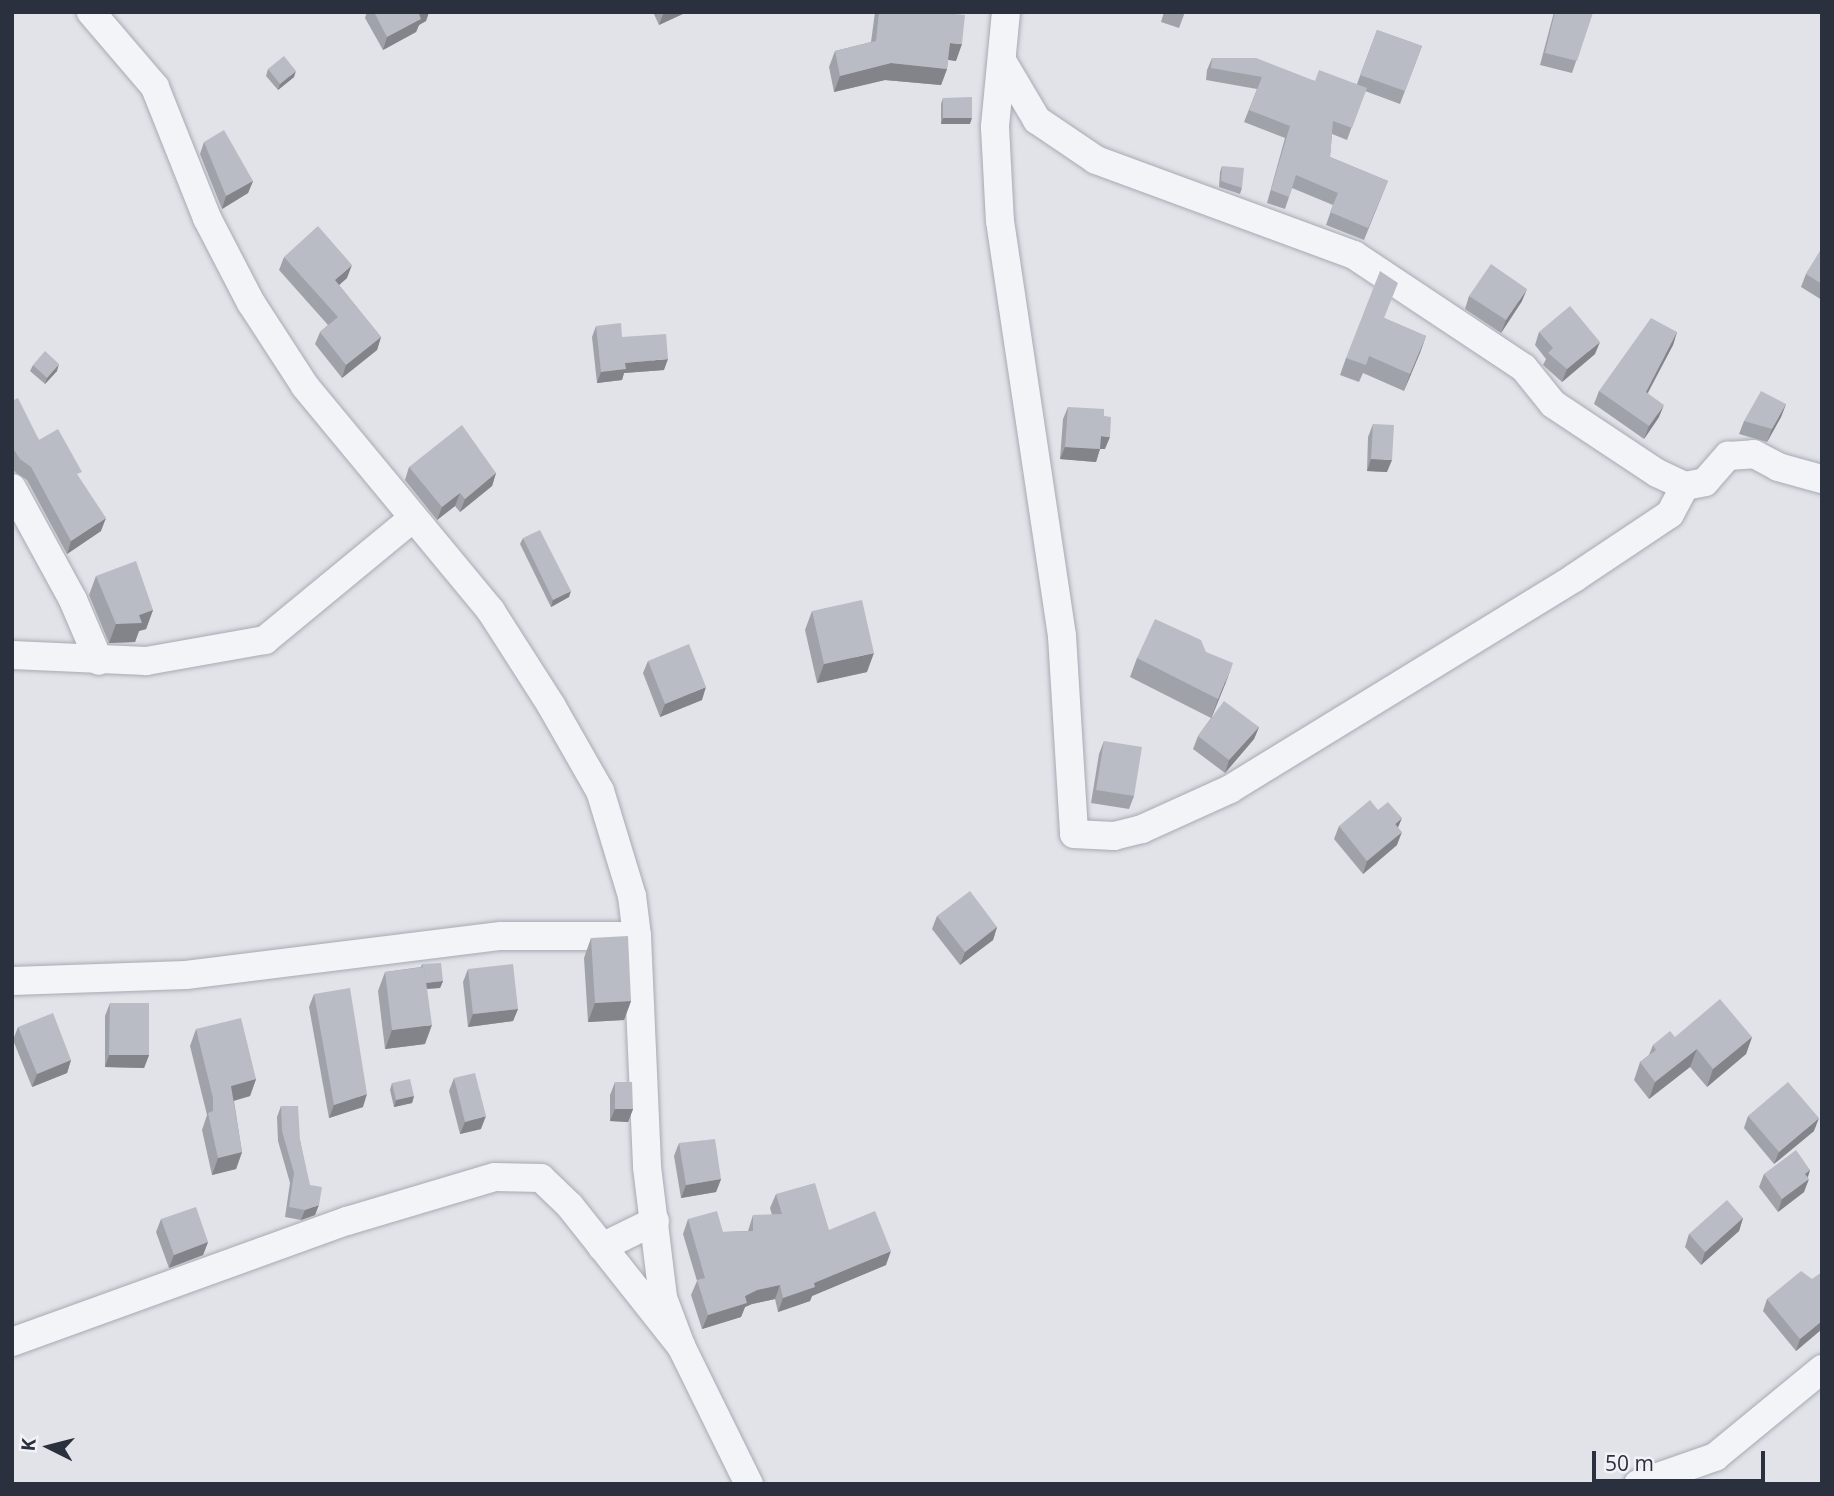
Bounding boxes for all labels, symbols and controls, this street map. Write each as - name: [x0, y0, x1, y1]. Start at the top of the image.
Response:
- north arrow: [14, 1412, 84, 1482]
- scale bar: [1596, 1436, 1769, 1480]
- text: K: [15, 1437, 42, 1452]
- text: 50 m: [1605, 1449, 1654, 1477]

